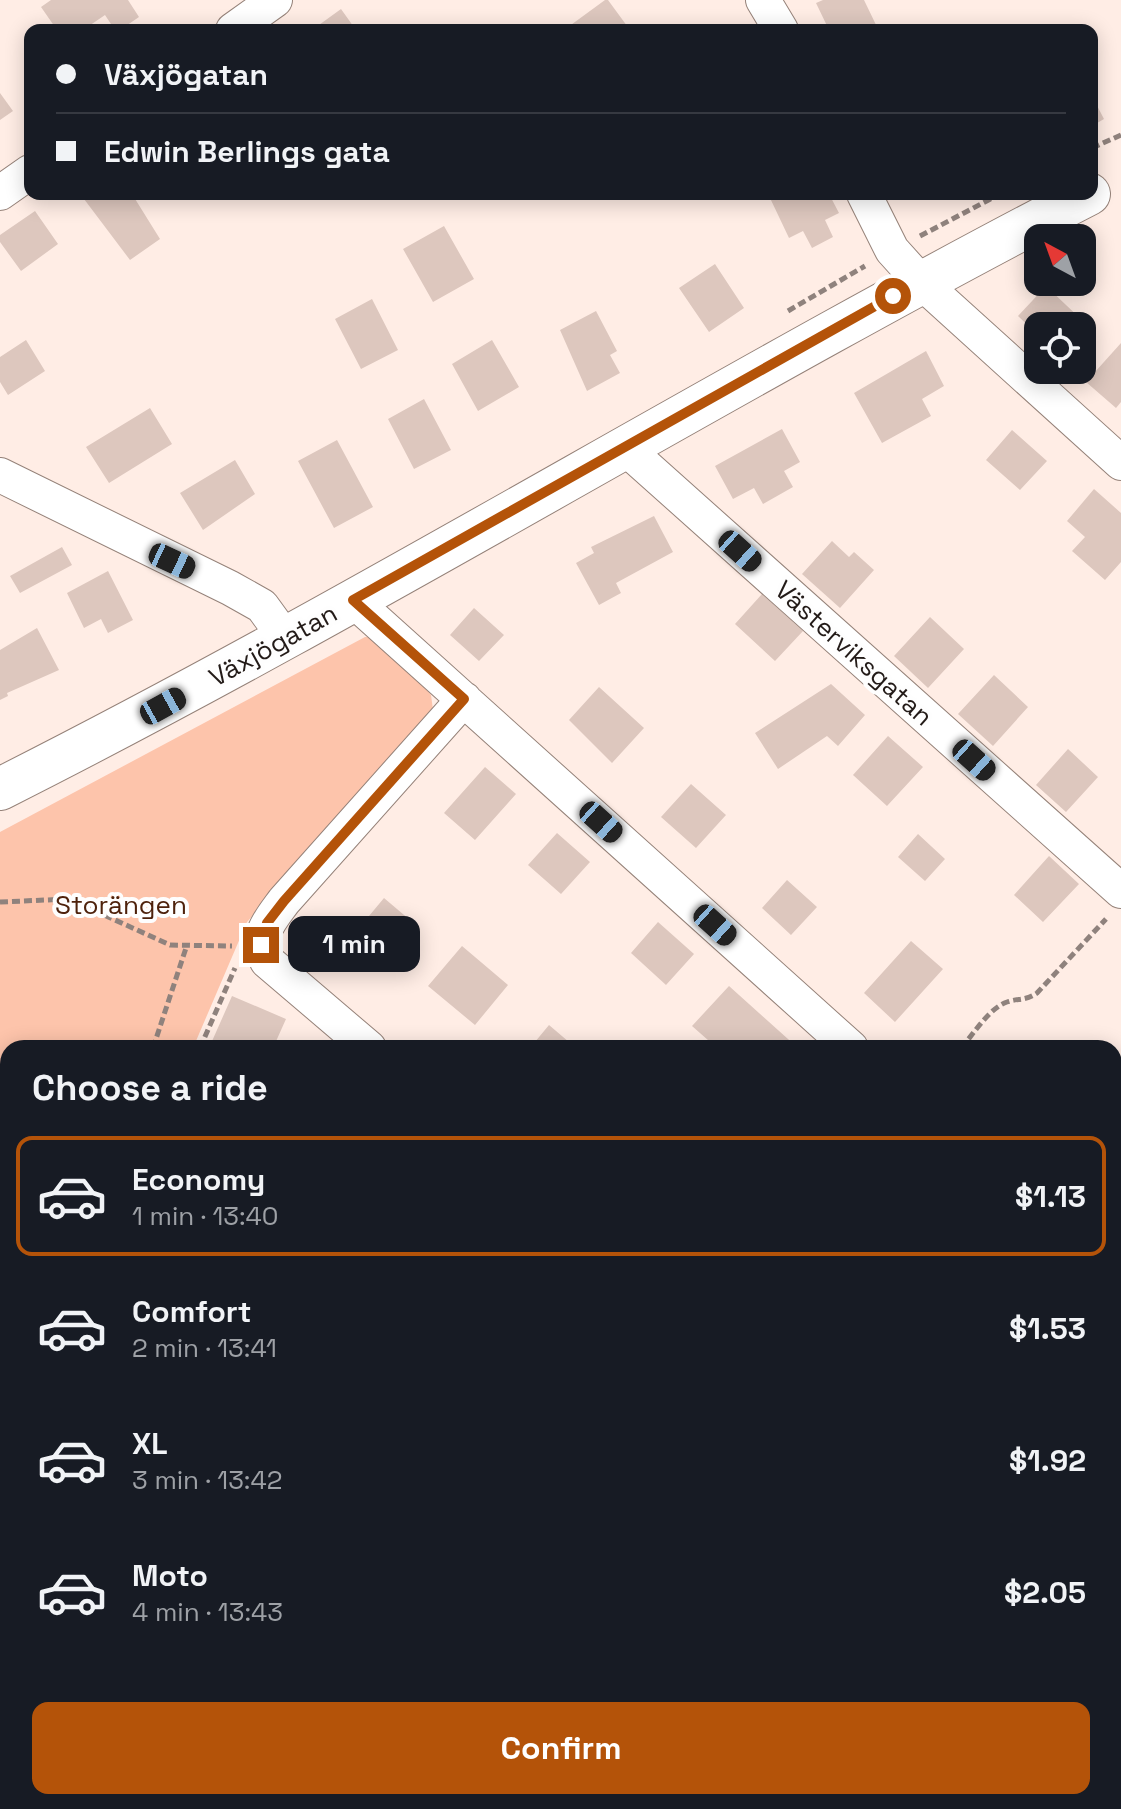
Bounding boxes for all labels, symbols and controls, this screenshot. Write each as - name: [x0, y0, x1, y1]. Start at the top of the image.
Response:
- text: Växjögatan: [104, 55, 268, 94]
- text: Edwin Berlings gata: [104, 132, 390, 171]
- north arrow: [1024, 224, 1096, 296]
- map controls: [1024, 224, 1096, 384]
- route start: [875, 278, 911, 314]
- button: locate: [1024, 312, 1096, 384]
- car: [714, 526, 766, 576]
- car: [145, 540, 199, 582]
- street label: Västerviksgatan: [768, 573, 940, 733]
- street label: Växjögatan: [203, 596, 343, 694]
- car: [136, 684, 190, 728]
- car: [948, 735, 1000, 785]
- car: [575, 797, 627, 847]
- park label: Storängen: [55, 888, 187, 922]
- car: [689, 900, 741, 950]
- callout: 1 min: [289, 917, 421, 973]
- route end: [243, 927, 279, 963]
- text: 1 min: [322, 927, 386, 961]
- text: Choose a ride: [32, 1065, 268, 1111]
- icon: car: [36, 1160, 108, 1232]
- text: Economy: [132, 1160, 265, 1199]
- text: $1.13: [1015, 1177, 1086, 1216]
- text: 1 min · 13:40: [132, 1199, 279, 1233]
- icon: car: [36, 1292, 108, 1364]
- text: Comfort: [132, 1292, 251, 1331]
- text: $1.53: [1009, 1309, 1086, 1348]
- text: 2 min · 13:41: [132, 1331, 277, 1365]
- icon: car: [36, 1424, 108, 1496]
- text: XL: [132, 1424, 168, 1463]
- text: $1.92: [1009, 1441, 1086, 1480]
- text: 3 min · 13:42: [132, 1463, 282, 1497]
- icon: car: [36, 1556, 108, 1628]
- text: Moto: [132, 1556, 208, 1595]
- text: $2.05: [1004, 1573, 1086, 1612]
- text: 4 min · 13:43: [132, 1595, 283, 1629]
- button: Confirm: [32, 1702, 1090, 1794]

